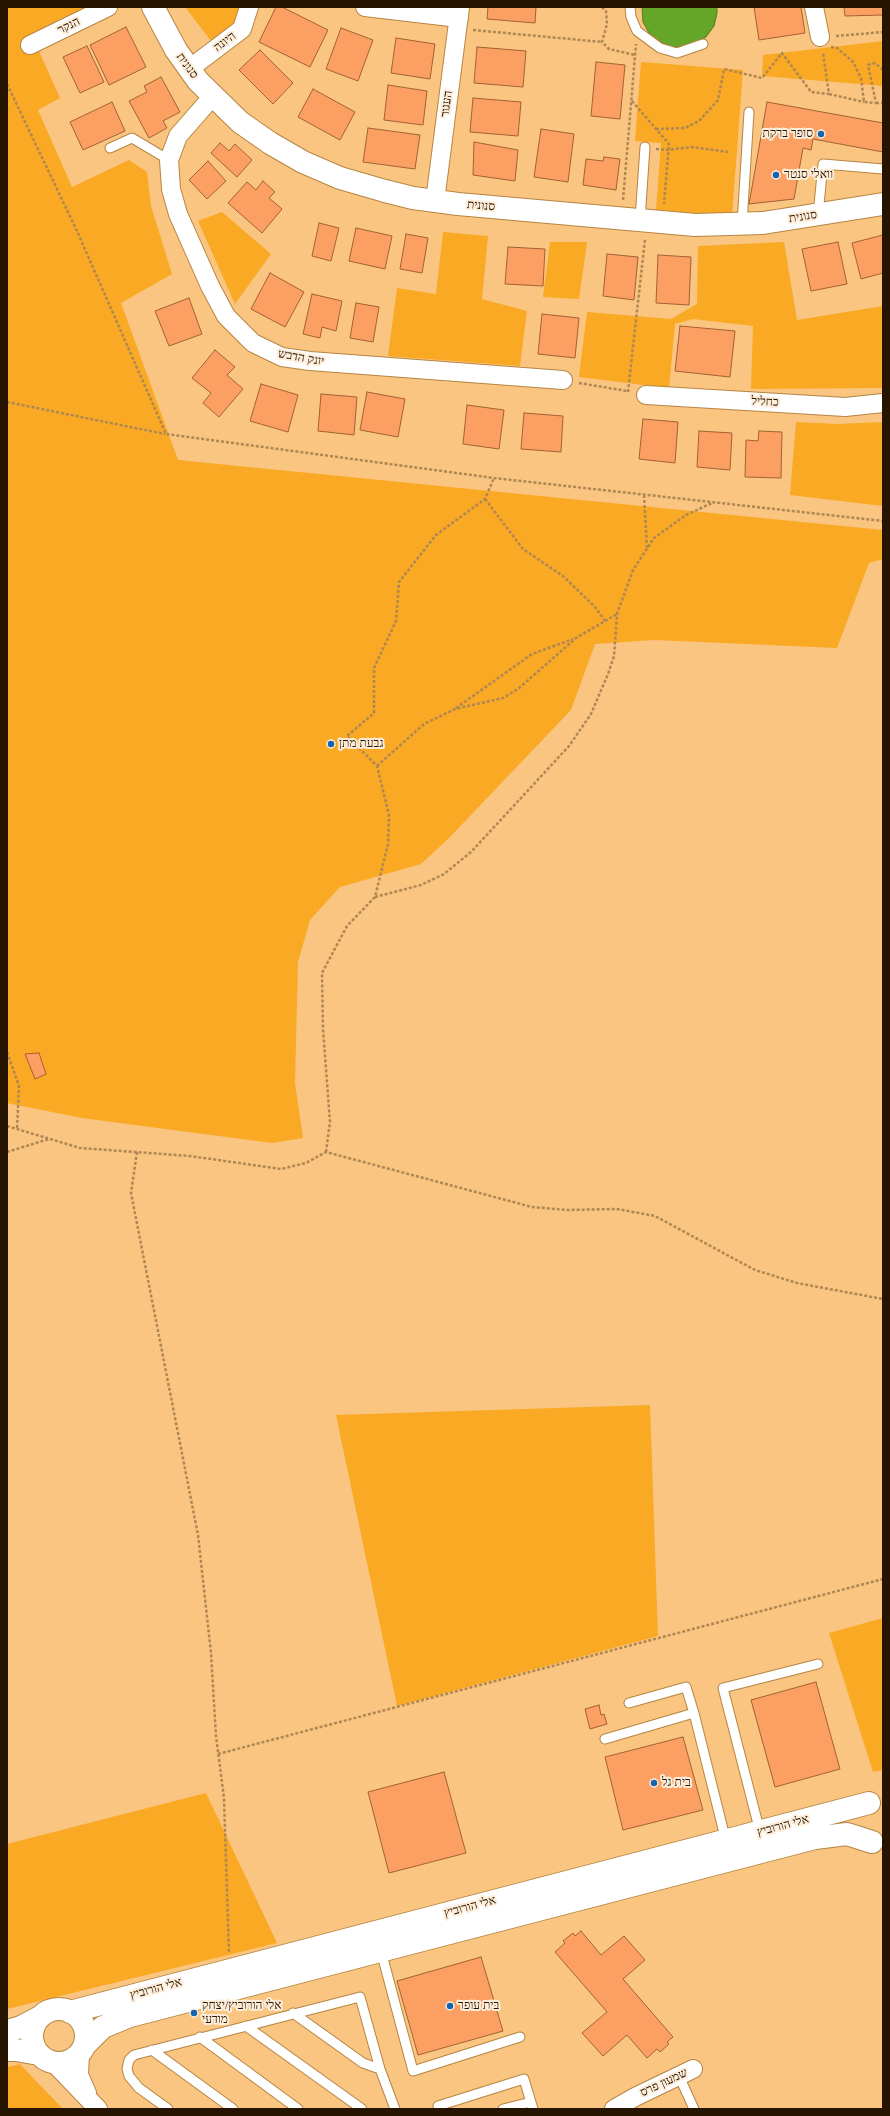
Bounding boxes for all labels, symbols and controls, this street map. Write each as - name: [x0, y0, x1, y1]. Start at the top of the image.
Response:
- street label: הנקר: [55, 14, 83, 38]
- street label: היונה: [211, 29, 239, 55]
- street label: סנונית: [173, 50, 201, 82]
- street label: העגור: [438, 90, 456, 118]
- place label: סופר ברקת: [763, 127, 813, 141]
- marker: סופר ברקת: [816, 129, 826, 139]
- place label: וואלי סנטר: [784, 168, 833, 182]
- marker: וואלי סנטר: [771, 170, 781, 180]
- street label: סנונית: [466, 198, 496, 214]
- street label: סנונית: [788, 208, 818, 226]
- street label: יונק הדבש: [277, 347, 325, 369]
- street label: כחליל: [751, 394, 779, 410]
- place label: גבעת מתן: [339, 737, 383, 751]
- marker: גבעת מתן: [326, 739, 336, 749]
- place label: בית גל: [662, 1776, 691, 1790]
- marker: בית גל: [649, 1778, 659, 1788]
- street label: אלי הורוביץ: [756, 1812, 810, 1840]
- street label: אלי הורוביץ: [443, 1893, 497, 1921]
- street label: אלי הורוביץ: [129, 1975, 183, 2003]
- place label: אלי הורוביץ/יצחק מודעי: [202, 1999, 281, 2027]
- place label: בית עופר: [458, 1999, 499, 2013]
- marker: בית עופר: [445, 2001, 455, 2011]
- marker: אלי הורוביץ/יצחק מודעי: [189, 2008, 199, 2018]
- street label: שמעון פרס: [638, 2066, 690, 2100]

